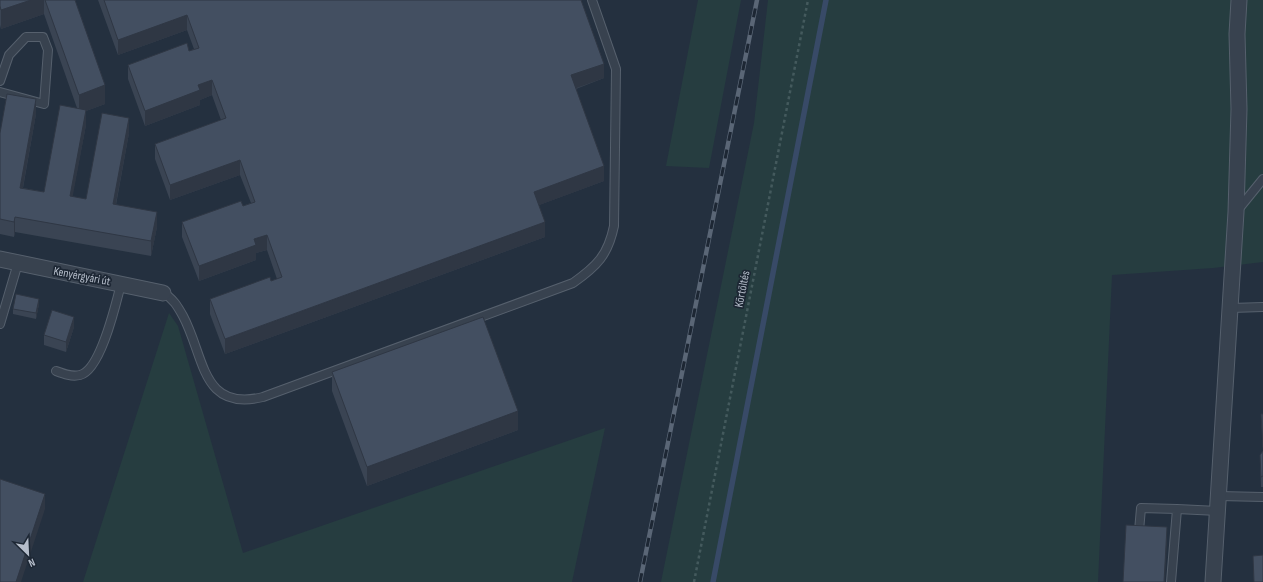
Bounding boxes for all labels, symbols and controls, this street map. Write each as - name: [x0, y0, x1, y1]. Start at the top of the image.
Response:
- street label: Kenyérgyári út: [52, 264, 112, 289]
- street label: Körtöltés: [732, 269, 753, 309]
- north arrow: [8, 534, 48, 574]
- text: N: [26, 556, 37, 570]

